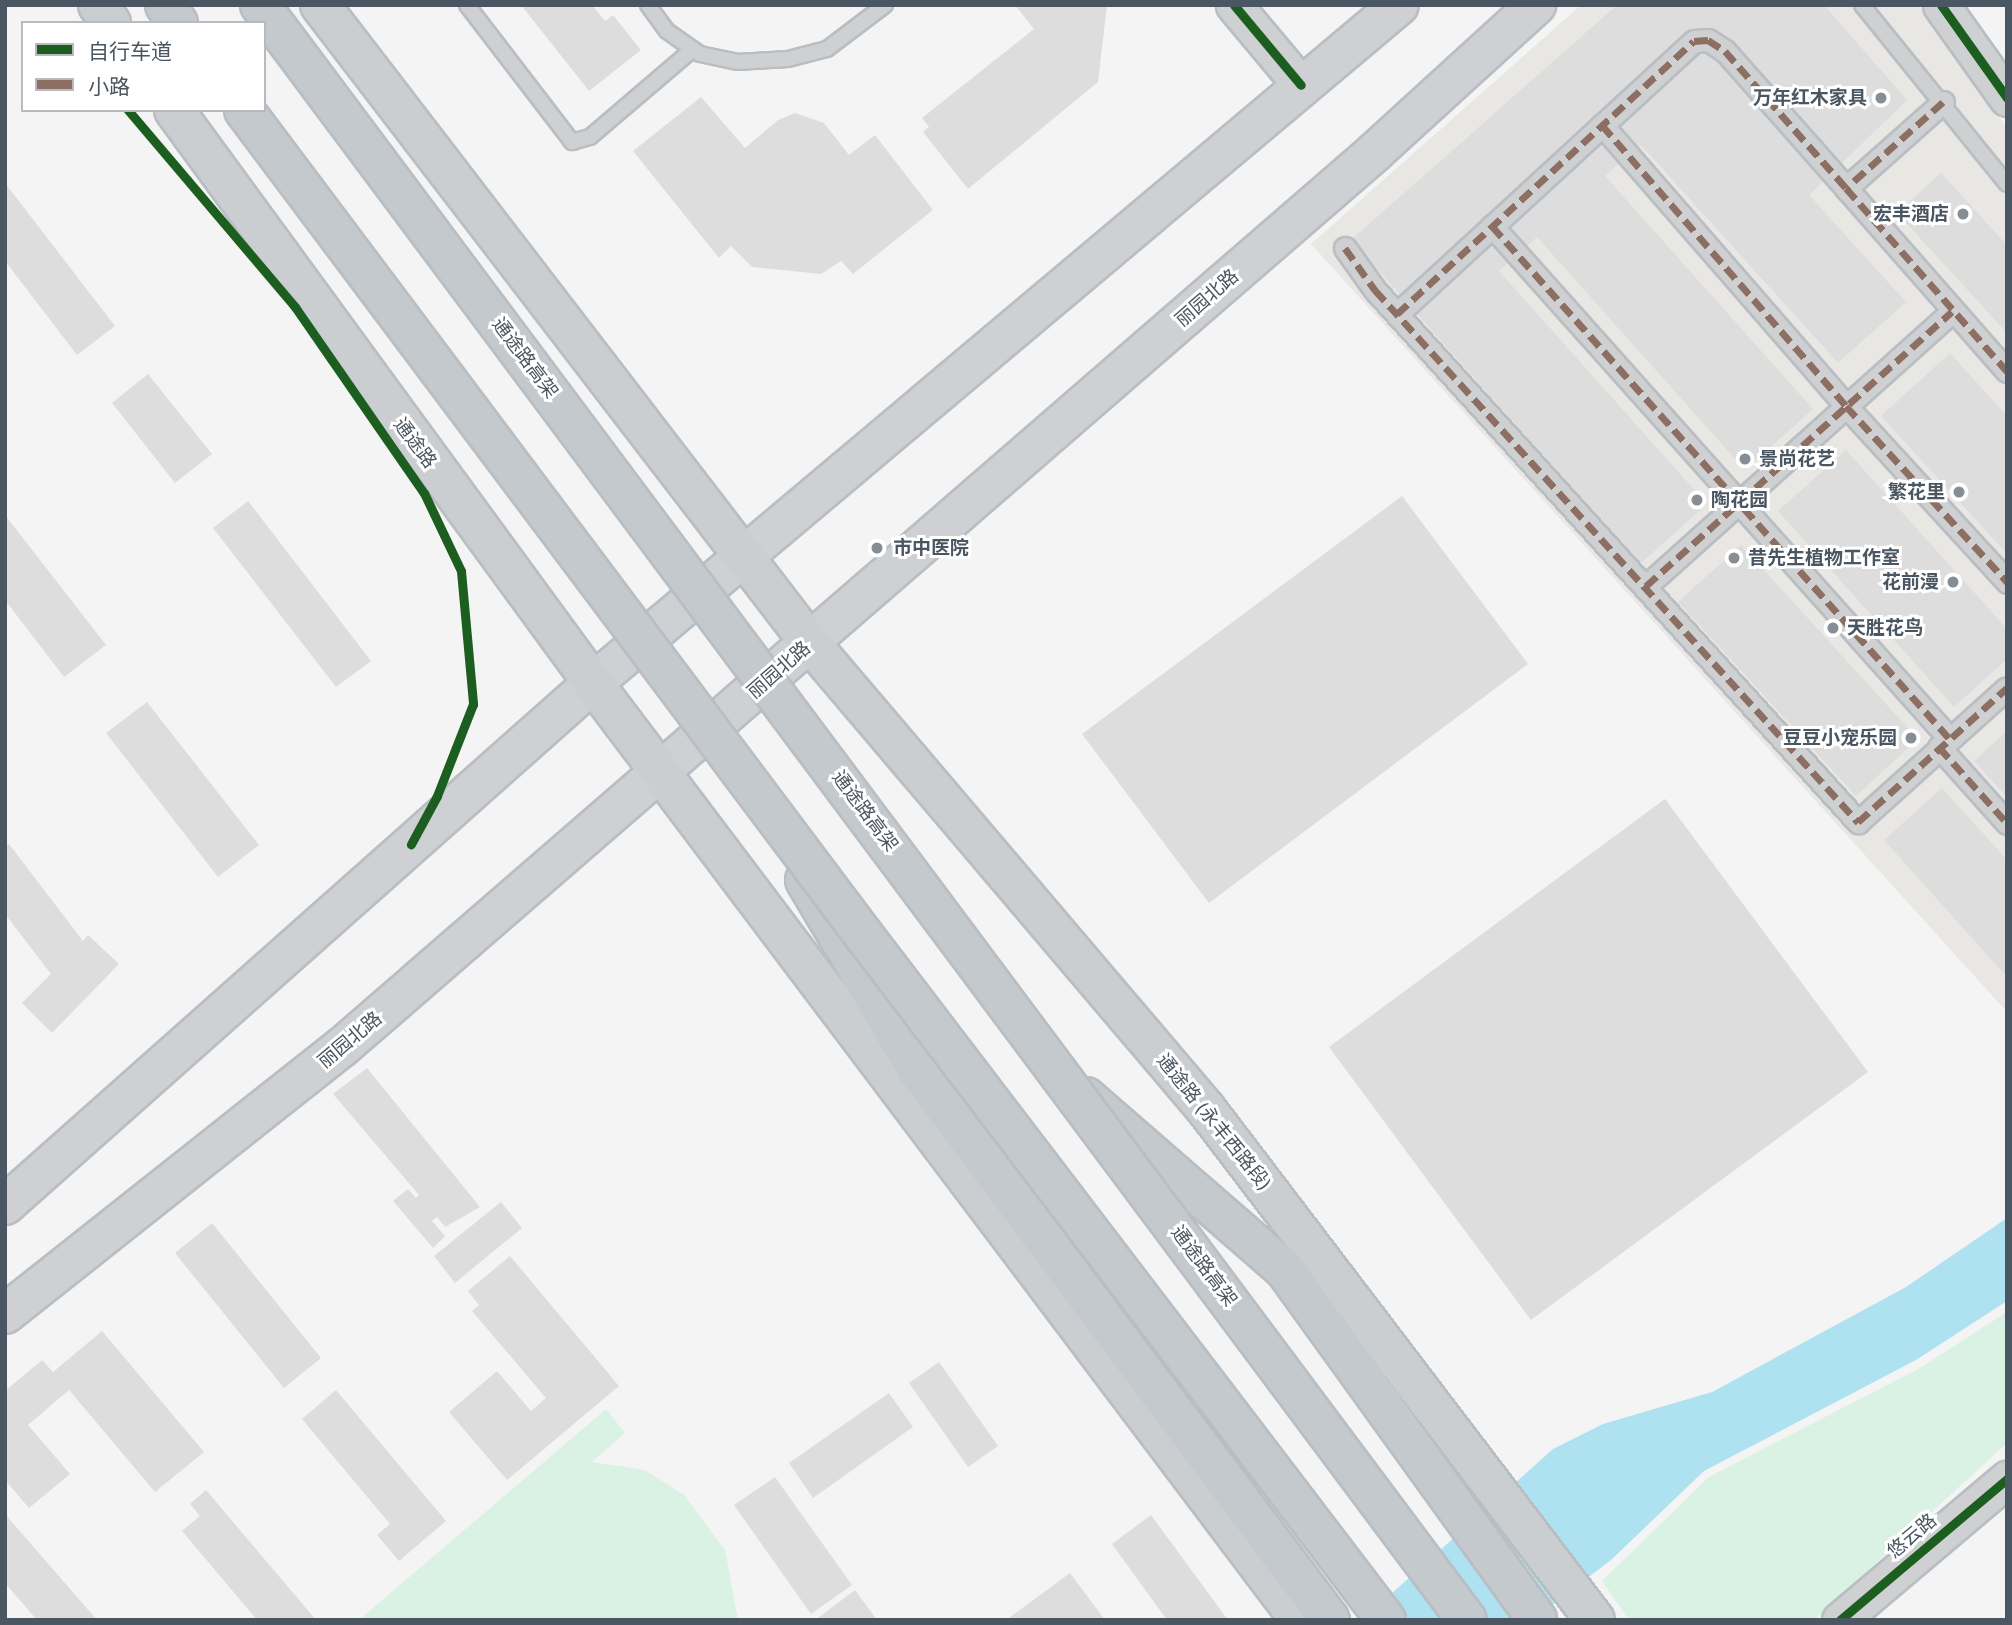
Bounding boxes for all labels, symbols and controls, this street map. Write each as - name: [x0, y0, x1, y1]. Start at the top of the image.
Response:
- legend: [21, 21, 266, 112]
- text: 自行车道: [88, 38, 172, 64]
- text: 小路: [88, 73, 130, 99]
- place label: 万年红木家具: [1753, 87, 1867, 109]
- marker: 万年红木家具: [1873, 90, 1889, 106]
- place label: 宏丰酒店: [1873, 203, 1949, 225]
- marker: 宏丰酒店: [1955, 206, 1971, 222]
- street label: 丽园北路: [1171, 264, 1243, 332]
- street label: 通途路高架: [487, 313, 563, 403]
- street label: 通途路: [389, 413, 441, 473]
- place label: 景尚花艺: [1759, 448, 1835, 470]
- marker: 景尚花艺: [1737, 451, 1753, 467]
- place label: 繁花里: [1888, 481, 1945, 503]
- marker: 繁花里: [1951, 484, 1967, 500]
- place label: 陶花园: [1711, 489, 1768, 511]
- marker: 陶花园: [1689, 492, 1705, 508]
- place label: 市中医院: [893, 537, 969, 559]
- marker: 市中医院: [867, 538, 887, 558]
- place label: 昔先生植物工作室: [1748, 547, 1900, 569]
- marker: 昔先生植物工作室: [1726, 550, 1742, 566]
- place label: 花前漫: [1882, 571, 1939, 593]
- marker: 花前漫: [1945, 574, 1961, 590]
- place label: 天胜花鸟: [1847, 617, 1923, 639]
- marker: 天胜花鸟: [1825, 620, 1841, 636]
- street label: 丽园北路: [743, 636, 815, 704]
- place label: 豆豆小宠乐园: [1783, 727, 1897, 749]
- marker: 豆豆小宠乐园: [1903, 730, 1919, 746]
- street label: 通途路高架: [827, 766, 903, 856]
- street label: 丽园北路: [314, 1007, 386, 1073]
- street label: 通途路 (永丰西路段): [1152, 1049, 1276, 1195]
- street label: 通途路高架: [1166, 1221, 1242, 1311]
- street label: 悠云路: [1883, 1509, 1941, 1563]

